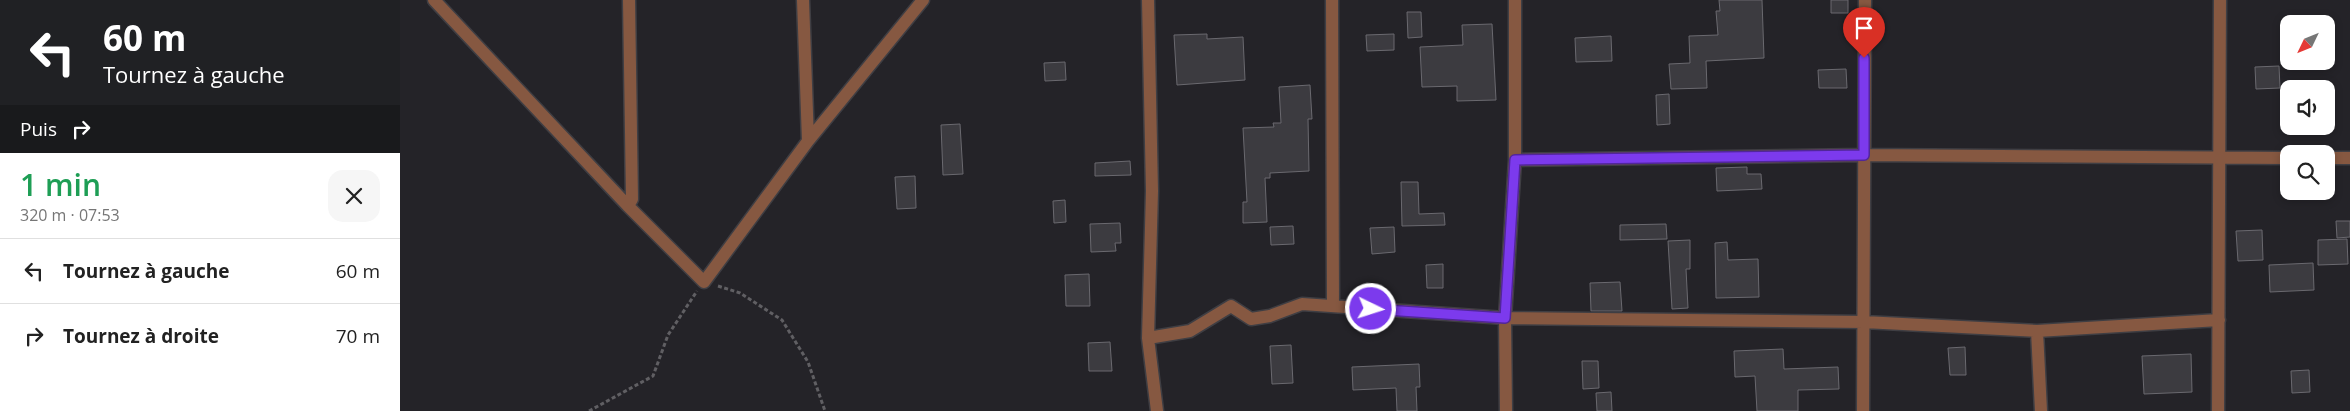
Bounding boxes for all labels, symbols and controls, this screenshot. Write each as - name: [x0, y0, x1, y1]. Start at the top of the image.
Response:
- pin: [1843, 7, 1885, 58]
- text: 60 m: [103, 14, 186, 61]
- icon: arrive: [1850, 14, 1878, 42]
- north arrow: [2280, 15, 2335, 70]
- map controls: [2280, 15, 2335, 200]
- icon: left: [20, 20, 85, 85]
- text: Tournez à gauche: [103, 59, 285, 89]
- button: sound: [2280, 80, 2335, 135]
- icon: right: [67, 115, 95, 143]
- text: Puis: [20, 116, 57, 142]
- button: search: [2280, 145, 2335, 200]
- text: 1 min: [20, 164, 101, 205]
- button: close: [328, 170, 380, 222]
- text: 320 m · 07:53: [20, 204, 120, 226]
- icon: left: [20, 257, 48, 285]
- text: Tournez à gauche: [63, 258, 229, 284]
- text: 60 m: [336, 258, 380, 284]
- position arrow: [1344, 282, 1396, 334]
- icon: right: [20, 322, 48, 350]
- text: Tournez à droite: [63, 323, 219, 349]
- text: 70 m: [336, 323, 380, 349]

